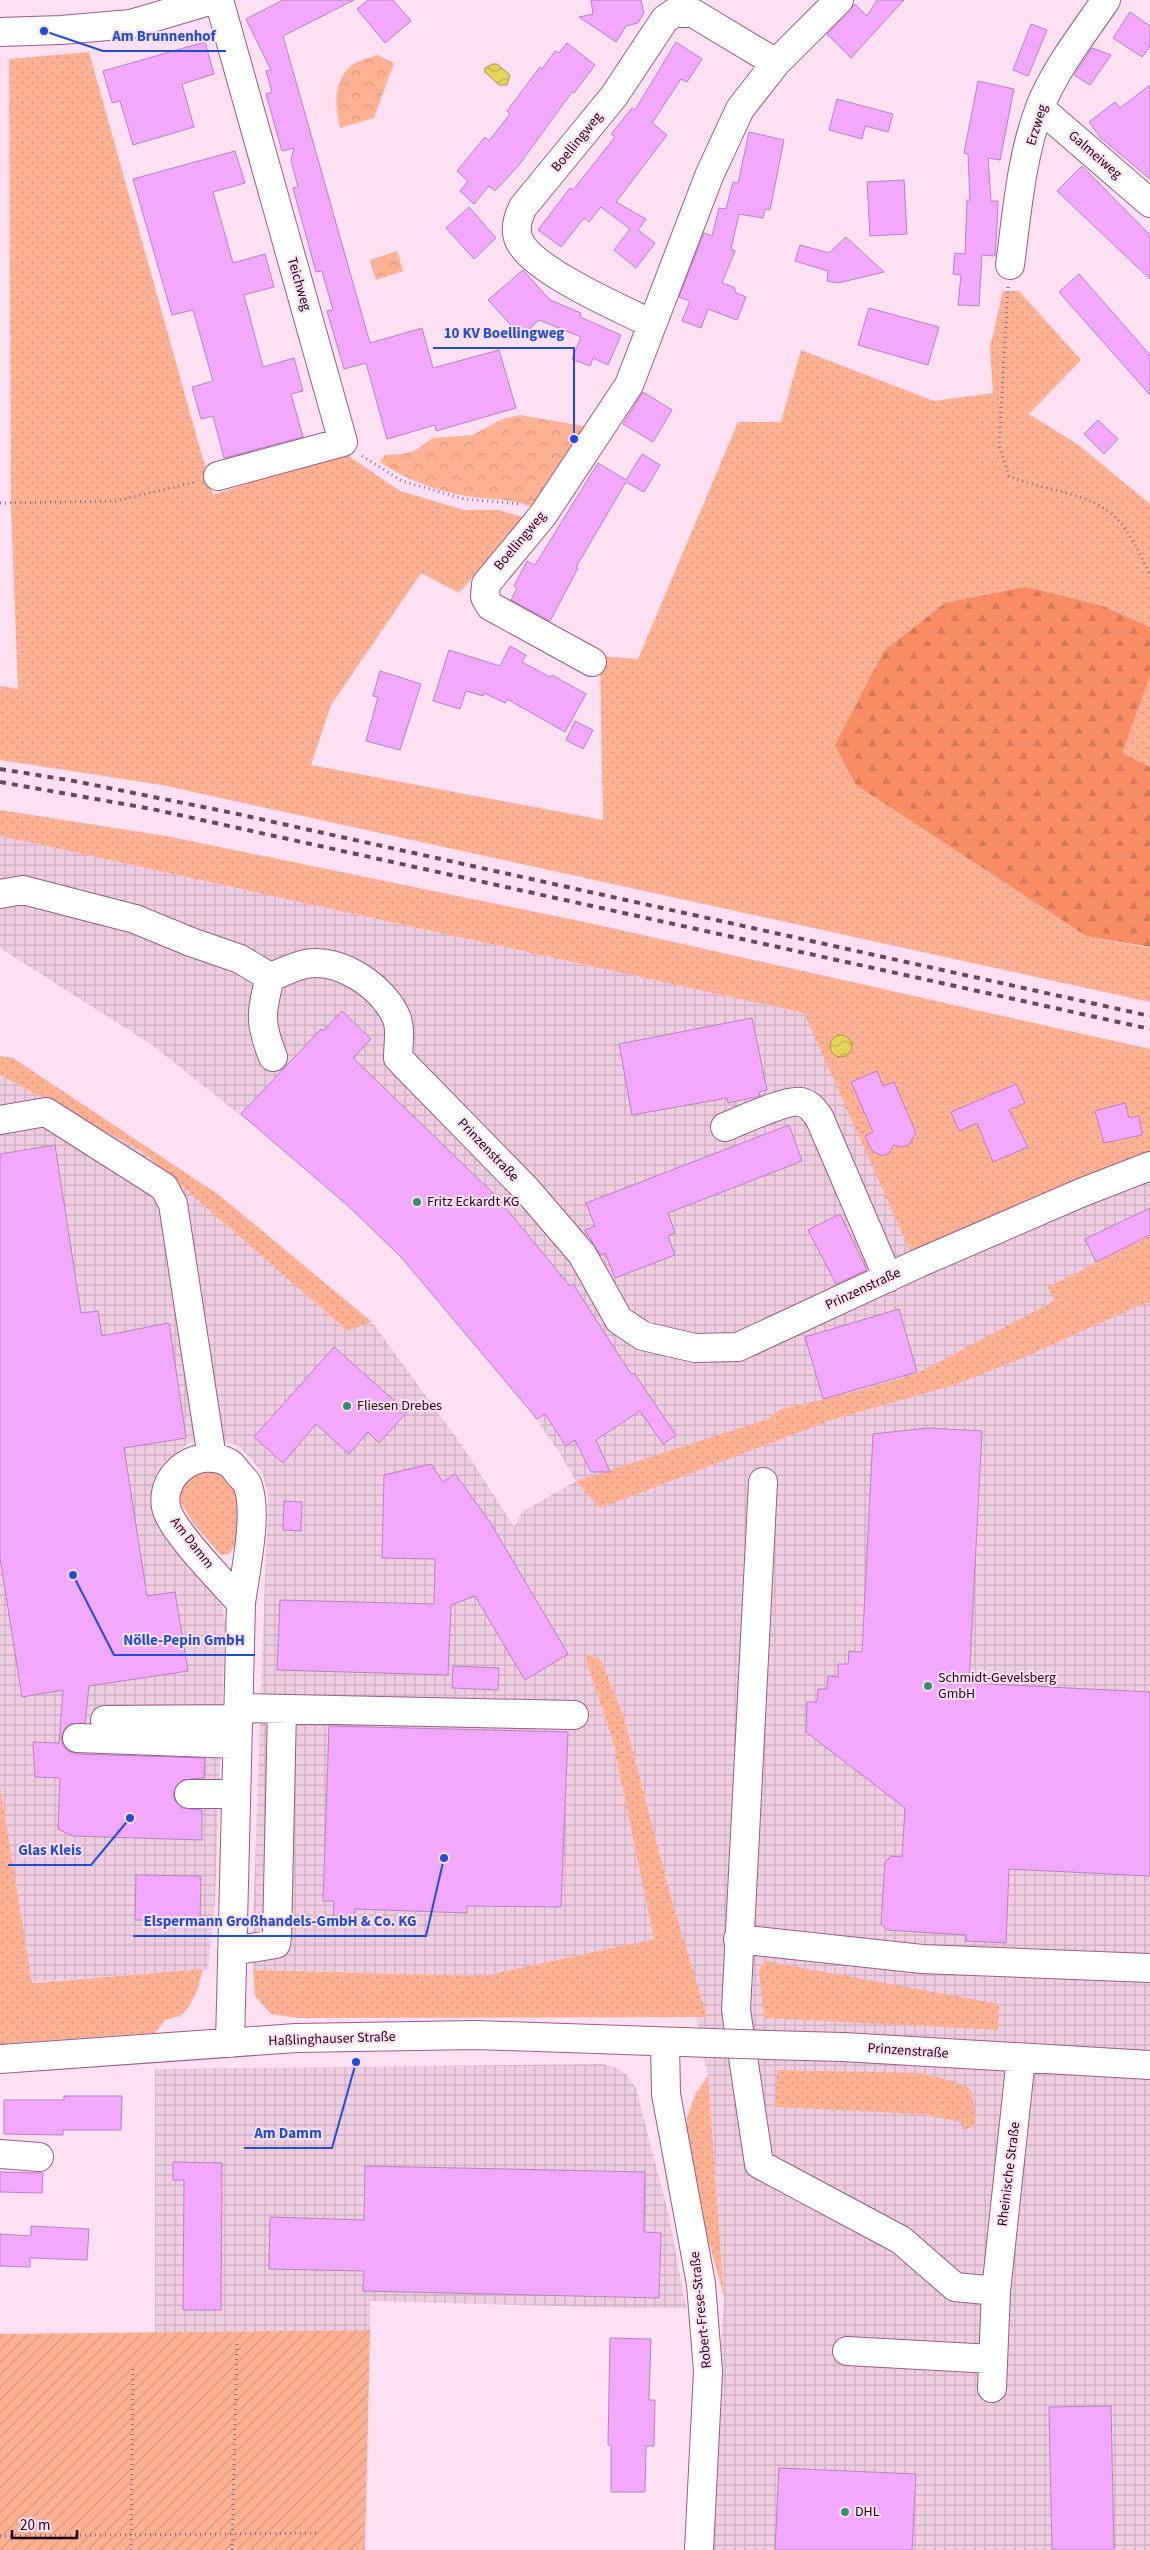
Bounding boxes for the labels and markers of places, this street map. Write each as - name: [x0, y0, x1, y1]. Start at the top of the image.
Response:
- callout: Am Brunnenhof: [103, 21, 226, 51]
- callout: 10 KV Boellingweg: [433, 318, 574, 348]
- place label: Fritz Eckardt KG: [427, 1192, 519, 1212]
- marker: Fritz Eckardt KG: [411, 1196, 423, 1208]
- place label: Fliesen Drebes: [357, 1396, 442, 1416]
- marker: Fliesen Drebes: [341, 1400, 353, 1412]
- callout: Nölle-Pepin GmbH: [114, 1625, 255, 1655]
- place label: Schmidt-Gevelsberg GmbH: [938, 1668, 1056, 1704]
- marker: Schmidt-Gevelsberg GmbH: [922, 1680, 934, 1692]
- callout: Glas Kleis: [8, 1835, 91, 1865]
- callout: Elspermann Großhandels-GmbH & Co. KG: [133, 1906, 426, 1936]
- callout: Am Damm: [244, 2118, 332, 2148]
- place label: DHL: [855, 2502, 880, 2522]
- marker: DHL: [839, 2506, 851, 2518]

